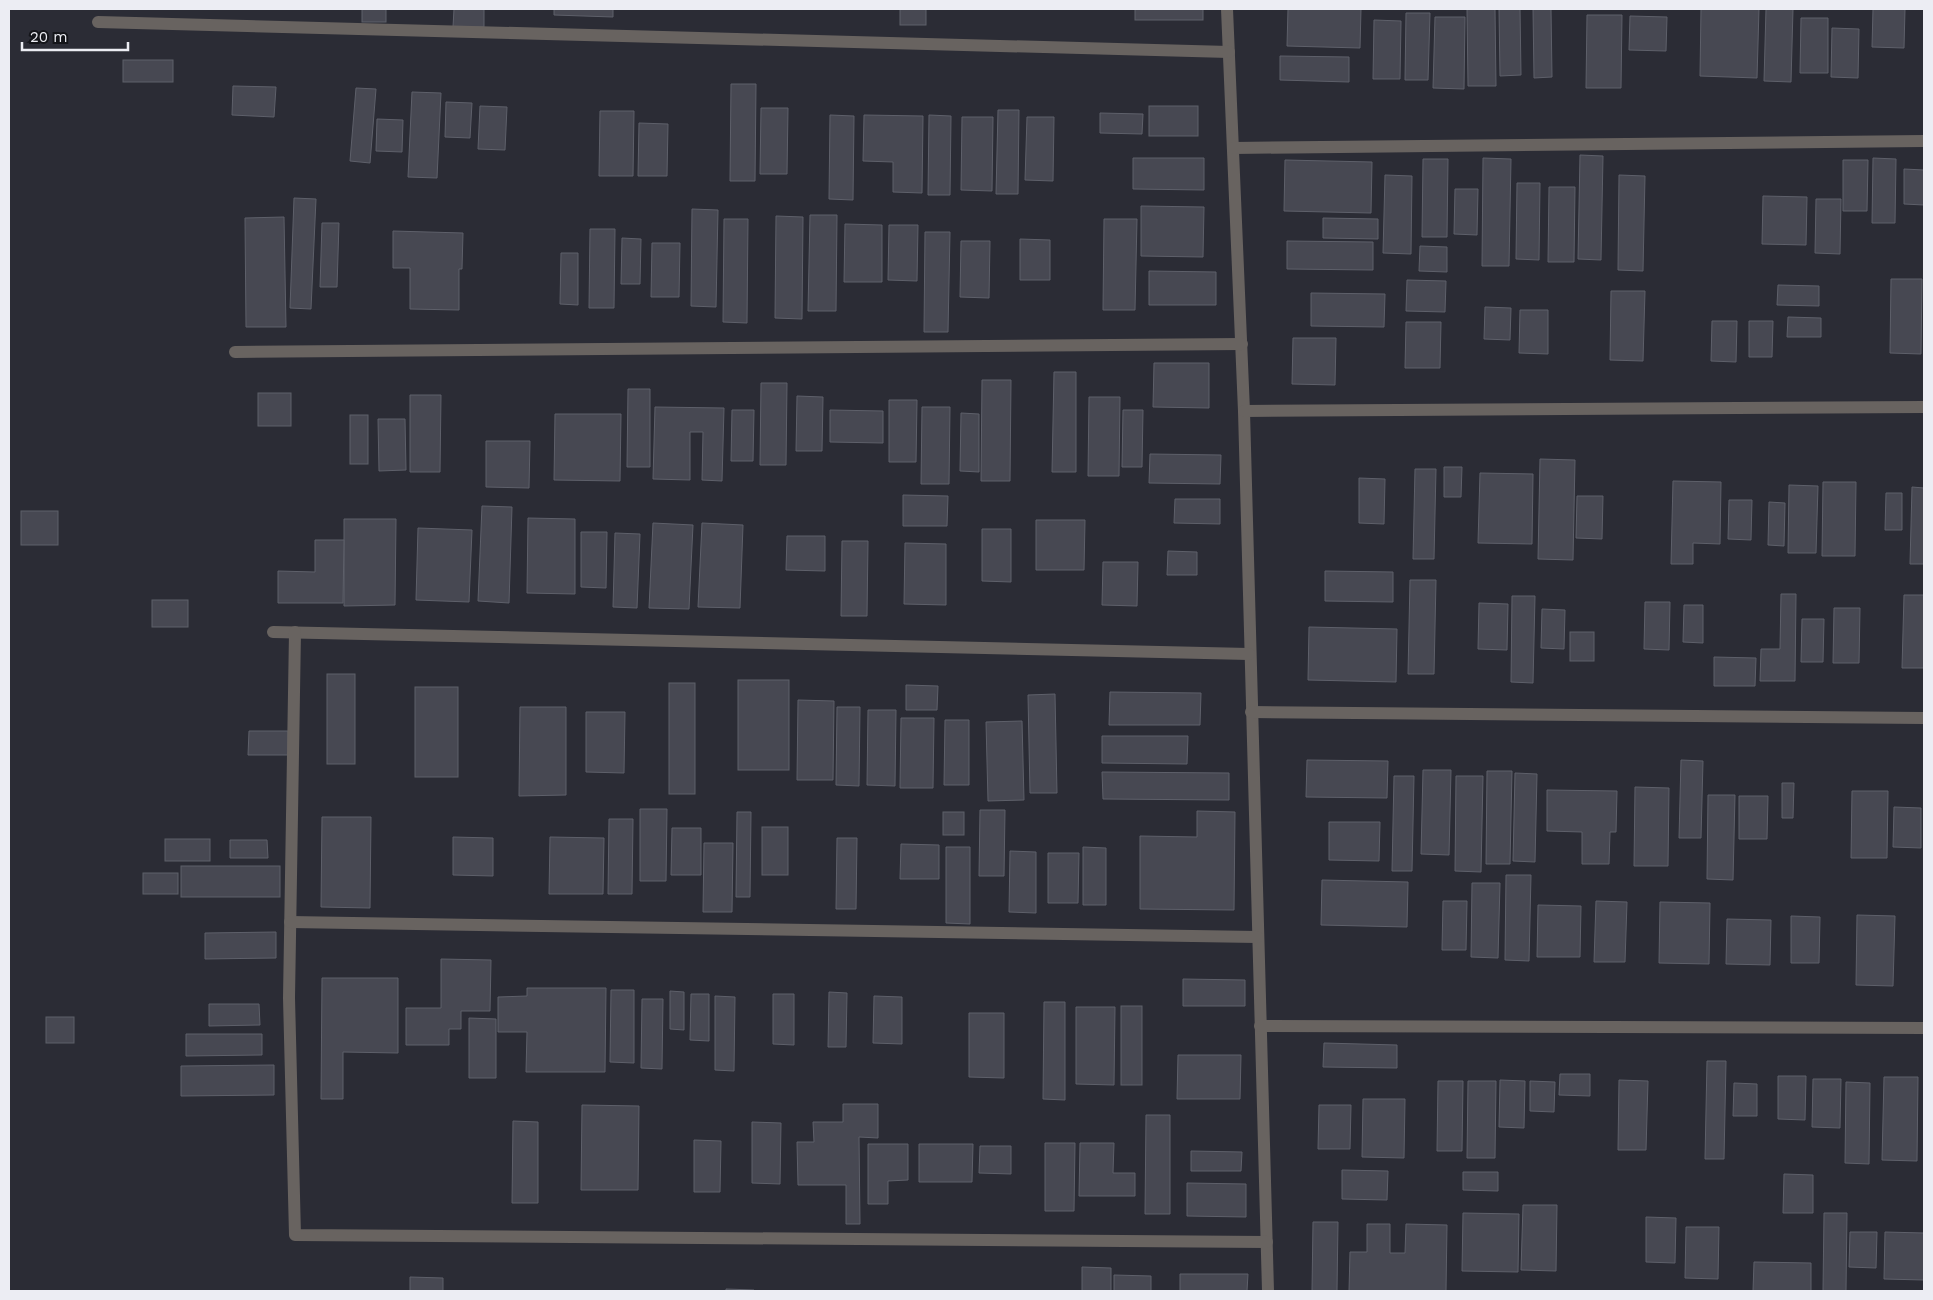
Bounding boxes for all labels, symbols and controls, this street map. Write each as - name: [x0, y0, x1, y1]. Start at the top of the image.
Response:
- scale bar: [22, 20, 129, 52]
- text: 20 m: [30, 28, 68, 46]

